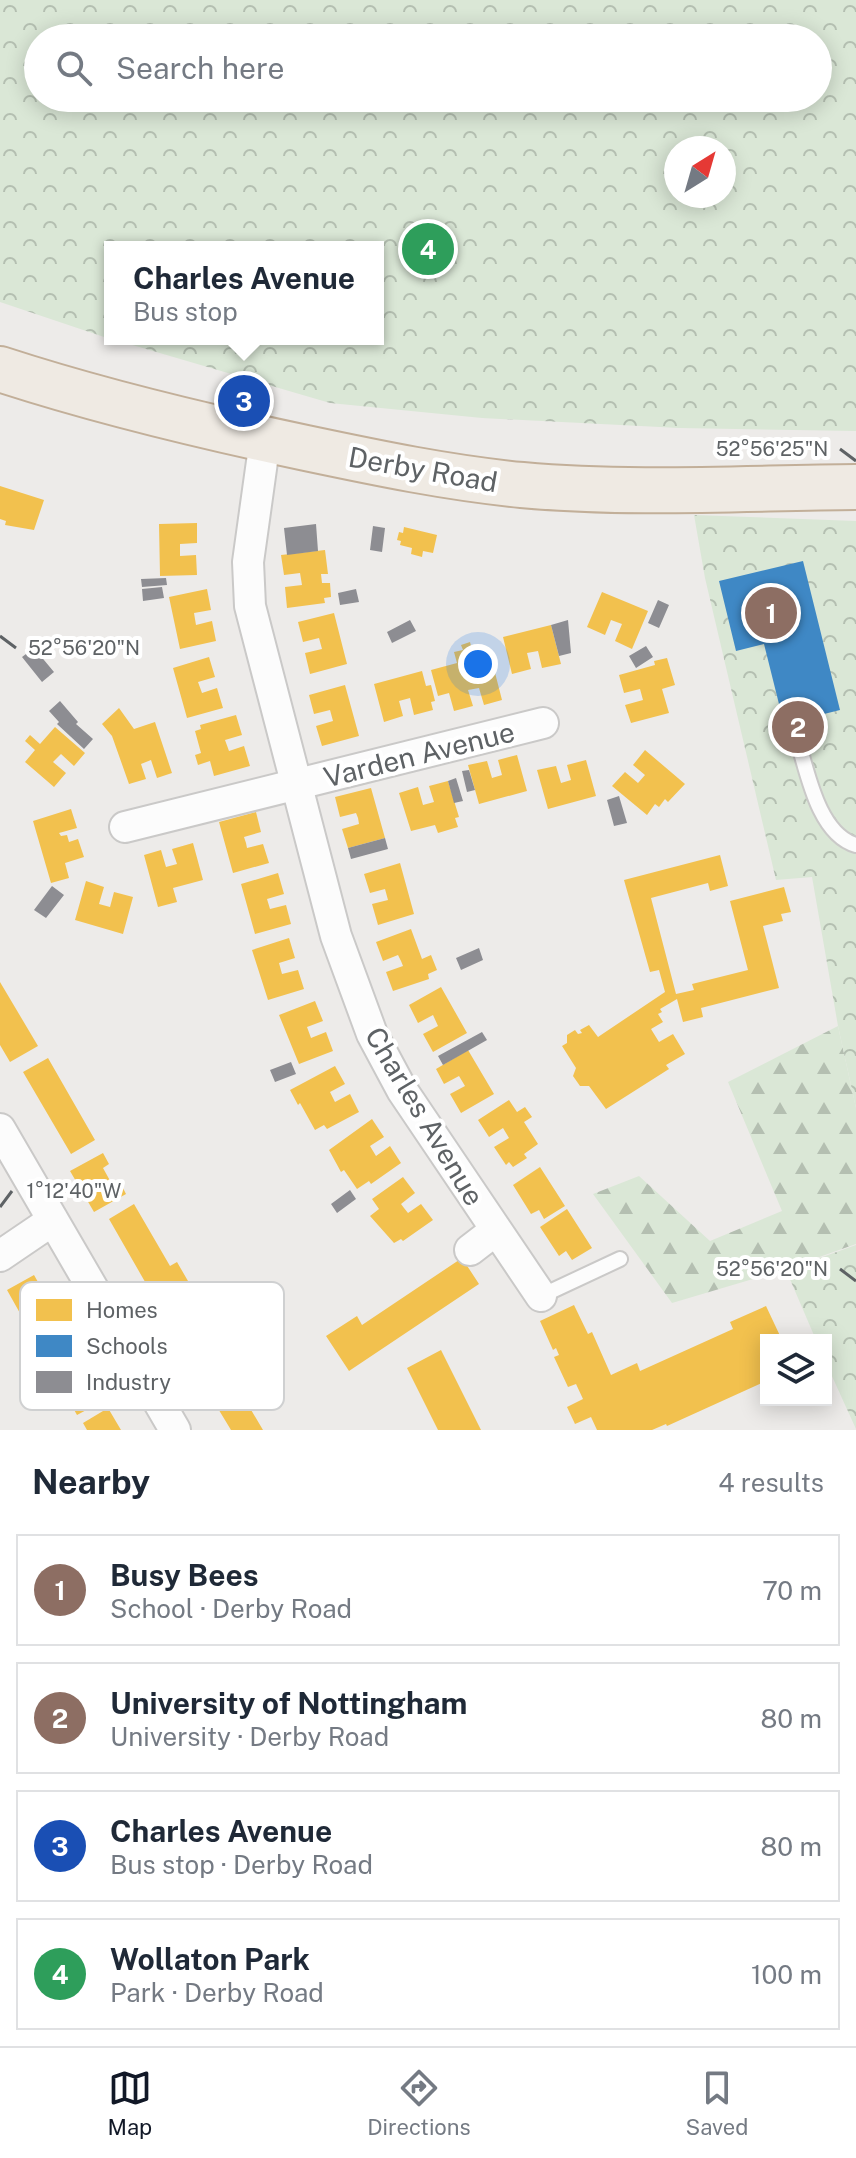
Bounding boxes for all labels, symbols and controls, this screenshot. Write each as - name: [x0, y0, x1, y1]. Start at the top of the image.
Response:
- search box: [24, 24, 832, 112]
- icon: search: [52, 46, 96, 90]
- text: Search here: [116, 50, 284, 86]
- north arrow: [664, 136, 736, 208]
- pin: 4: [402, 219, 454, 279]
- popup: [104, 241, 384, 345]
- text: Charles Avenue: [133, 260, 355, 296]
- text: Bus stop: [133, 296, 238, 327]
- pin: 3: [218, 371, 270, 431]
- text: 52°56'25"N: [716, 437, 828, 461]
- street label: Derby Road: [346, 440, 500, 498]
- pin: 1: [745, 583, 797, 643]
- text: 52°56'20"N: [28, 636, 140, 660]
- your location: [458, 644, 498, 684]
- pin: 2: [772, 697, 824, 757]
- street label: Varden Avenue: [320, 714, 518, 794]
- street label: Charles Avenue: [359, 1021, 491, 1211]
- text: 1°12'40"W: [27, 1179, 121, 1203]
- text: 52°56'20"N: [716, 1257, 828, 1281]
- legend: [20, 1282, 284, 1410]
- text: Homes: [86, 1297, 158, 1323]
- text: Schools: [86, 1333, 168, 1359]
- map controls: [760, 1334, 832, 1406]
- button: layers: [760, 1334, 832, 1406]
- text: Industry: [86, 1369, 171, 1395]
- text: Nearby: [32, 1462, 150, 1502]
- text: 4 results: [718, 1467, 824, 1498]
- text: Busy Bees: [110, 1557, 259, 1593]
- text: 1: [54, 1575, 66, 1606]
- text: 70 m: [762, 1575, 822, 1606]
- text: School · Derby Road: [110, 1593, 352, 1624]
- text: University of Nottingham: [110, 1685, 467, 1721]
- text: 2: [52, 1703, 68, 1734]
- text: 80 m: [761, 1703, 822, 1734]
- text: University · Derby Road: [110, 1721, 389, 1752]
- text: Charles Avenue: [110, 1813, 332, 1849]
- text: 3: [51, 1831, 69, 1862]
- text: 80 m: [761, 1831, 822, 1862]
- text: Bus stop · Derby Road: [110, 1849, 373, 1880]
- text: Wollaton Park: [110, 1941, 310, 1977]
- text: 4: [51, 1959, 69, 1990]
- text: 100 m: [751, 1959, 822, 1990]
- text: Park · Derby Road: [110, 1977, 324, 2008]
- tab: Map: [108, 2066, 152, 2140]
- tab: Directions: [367, 2066, 471, 2140]
- tab: Saved: [686, 2066, 748, 2140]

